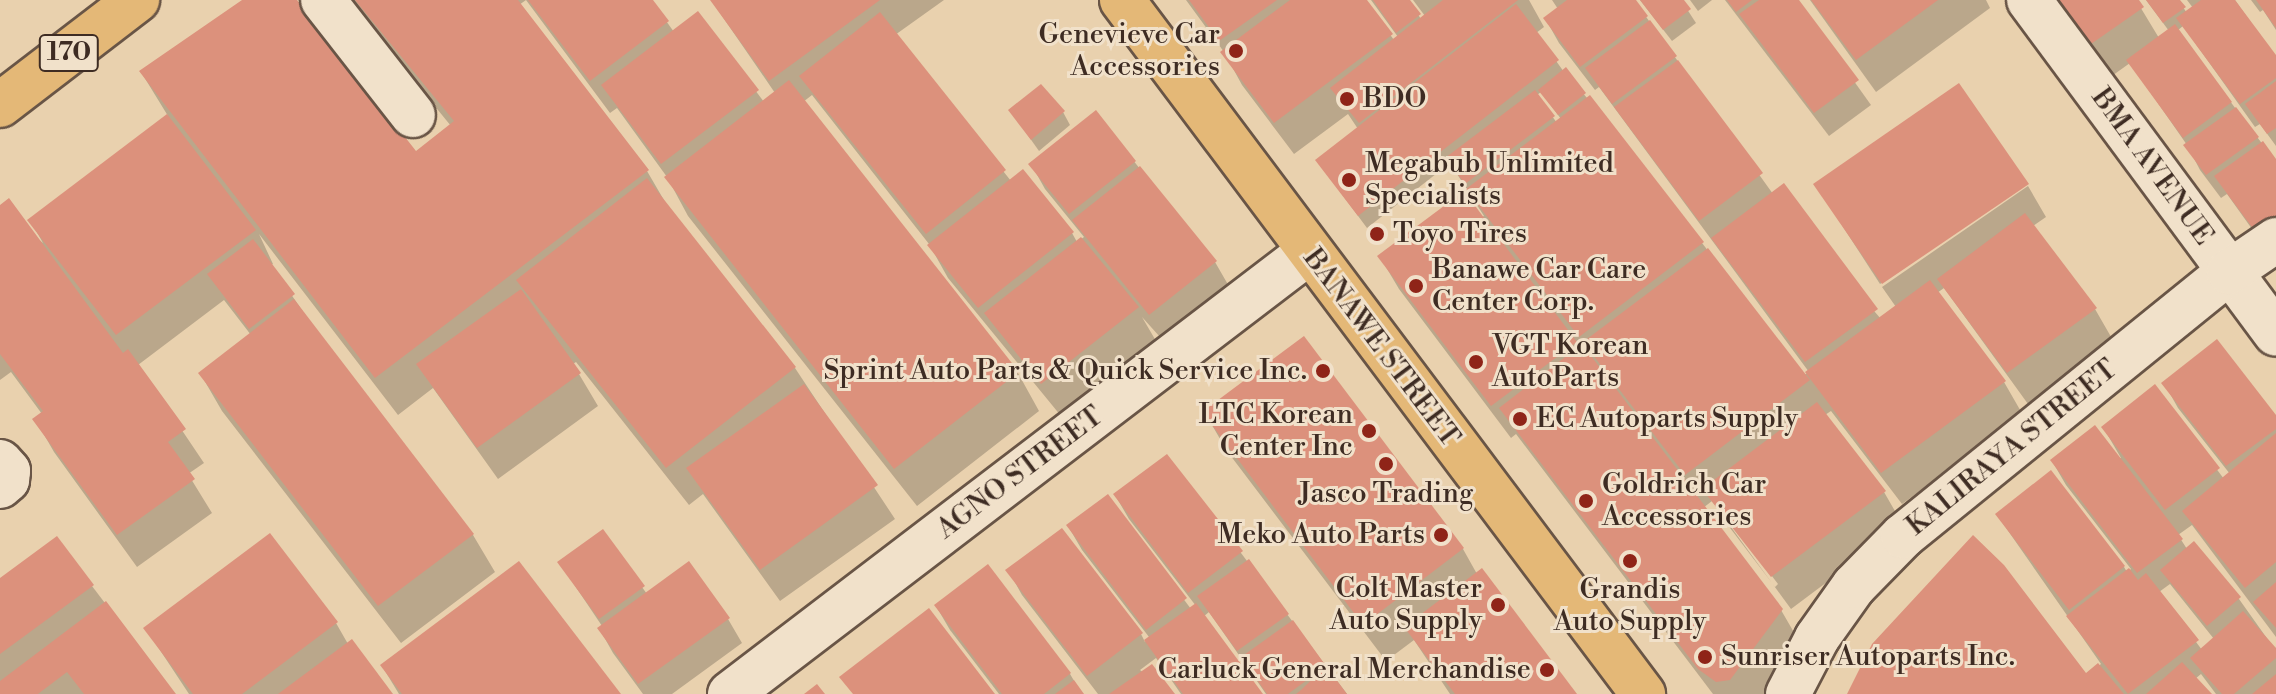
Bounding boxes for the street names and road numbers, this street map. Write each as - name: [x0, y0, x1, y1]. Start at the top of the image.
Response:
- road number: 170: [37, 31, 101, 75]
- street label: BMA AVENUE: [2084, 82, 2220, 252]
- street label: BANAWE STREET: [1296, 242, 1466, 454]
- street label: KALIRAYA STREET: [1900, 353, 2124, 543]
- street label: AGNO STREET: [930, 400, 1110, 546]

